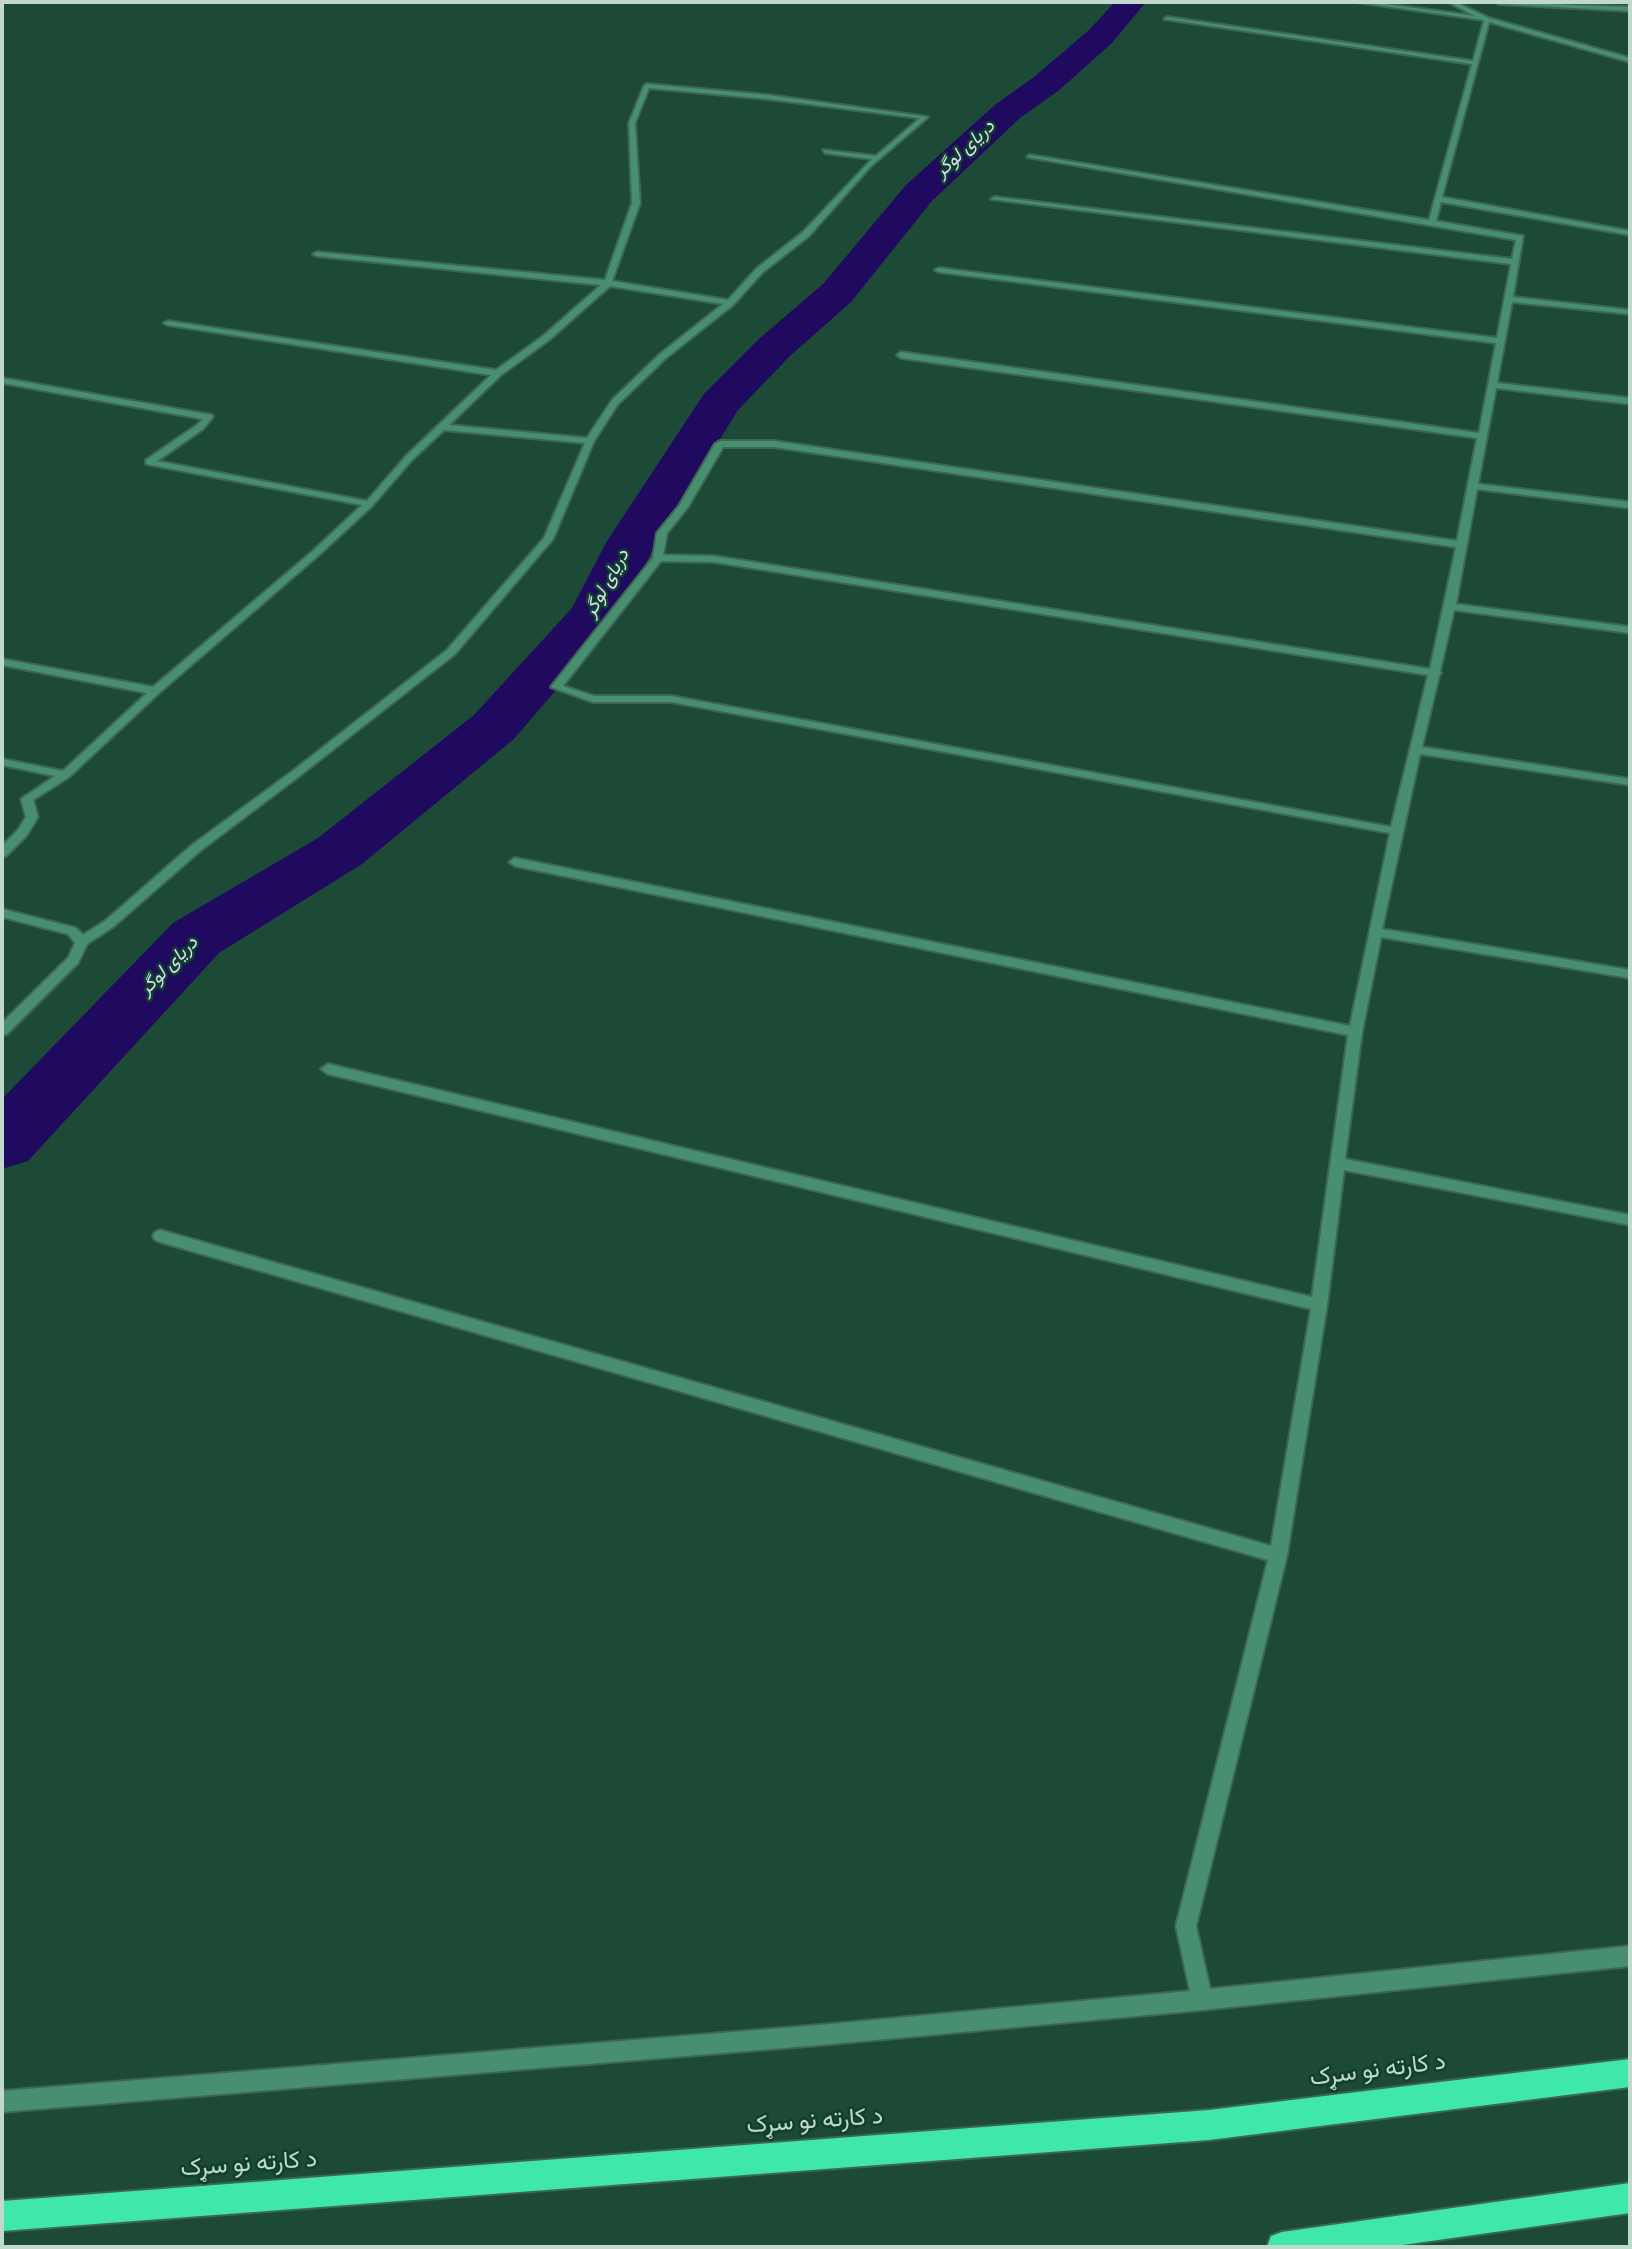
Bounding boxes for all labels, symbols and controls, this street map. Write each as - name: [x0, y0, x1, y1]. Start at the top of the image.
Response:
- water label: دریای لوگر: [931, 116, 1001, 184]
- water label: دریای لوگر: [580, 546, 636, 622]
- water label: دریای لوگر: [136, 933, 204, 1001]
- street label: د کارته نو سړک: [1308, 2049, 1448, 2095]
- street label: د کارته نو سړک: [746, 2104, 884, 2142]
- street label: د کارته نو سړک: [180, 2147, 318, 2185]

